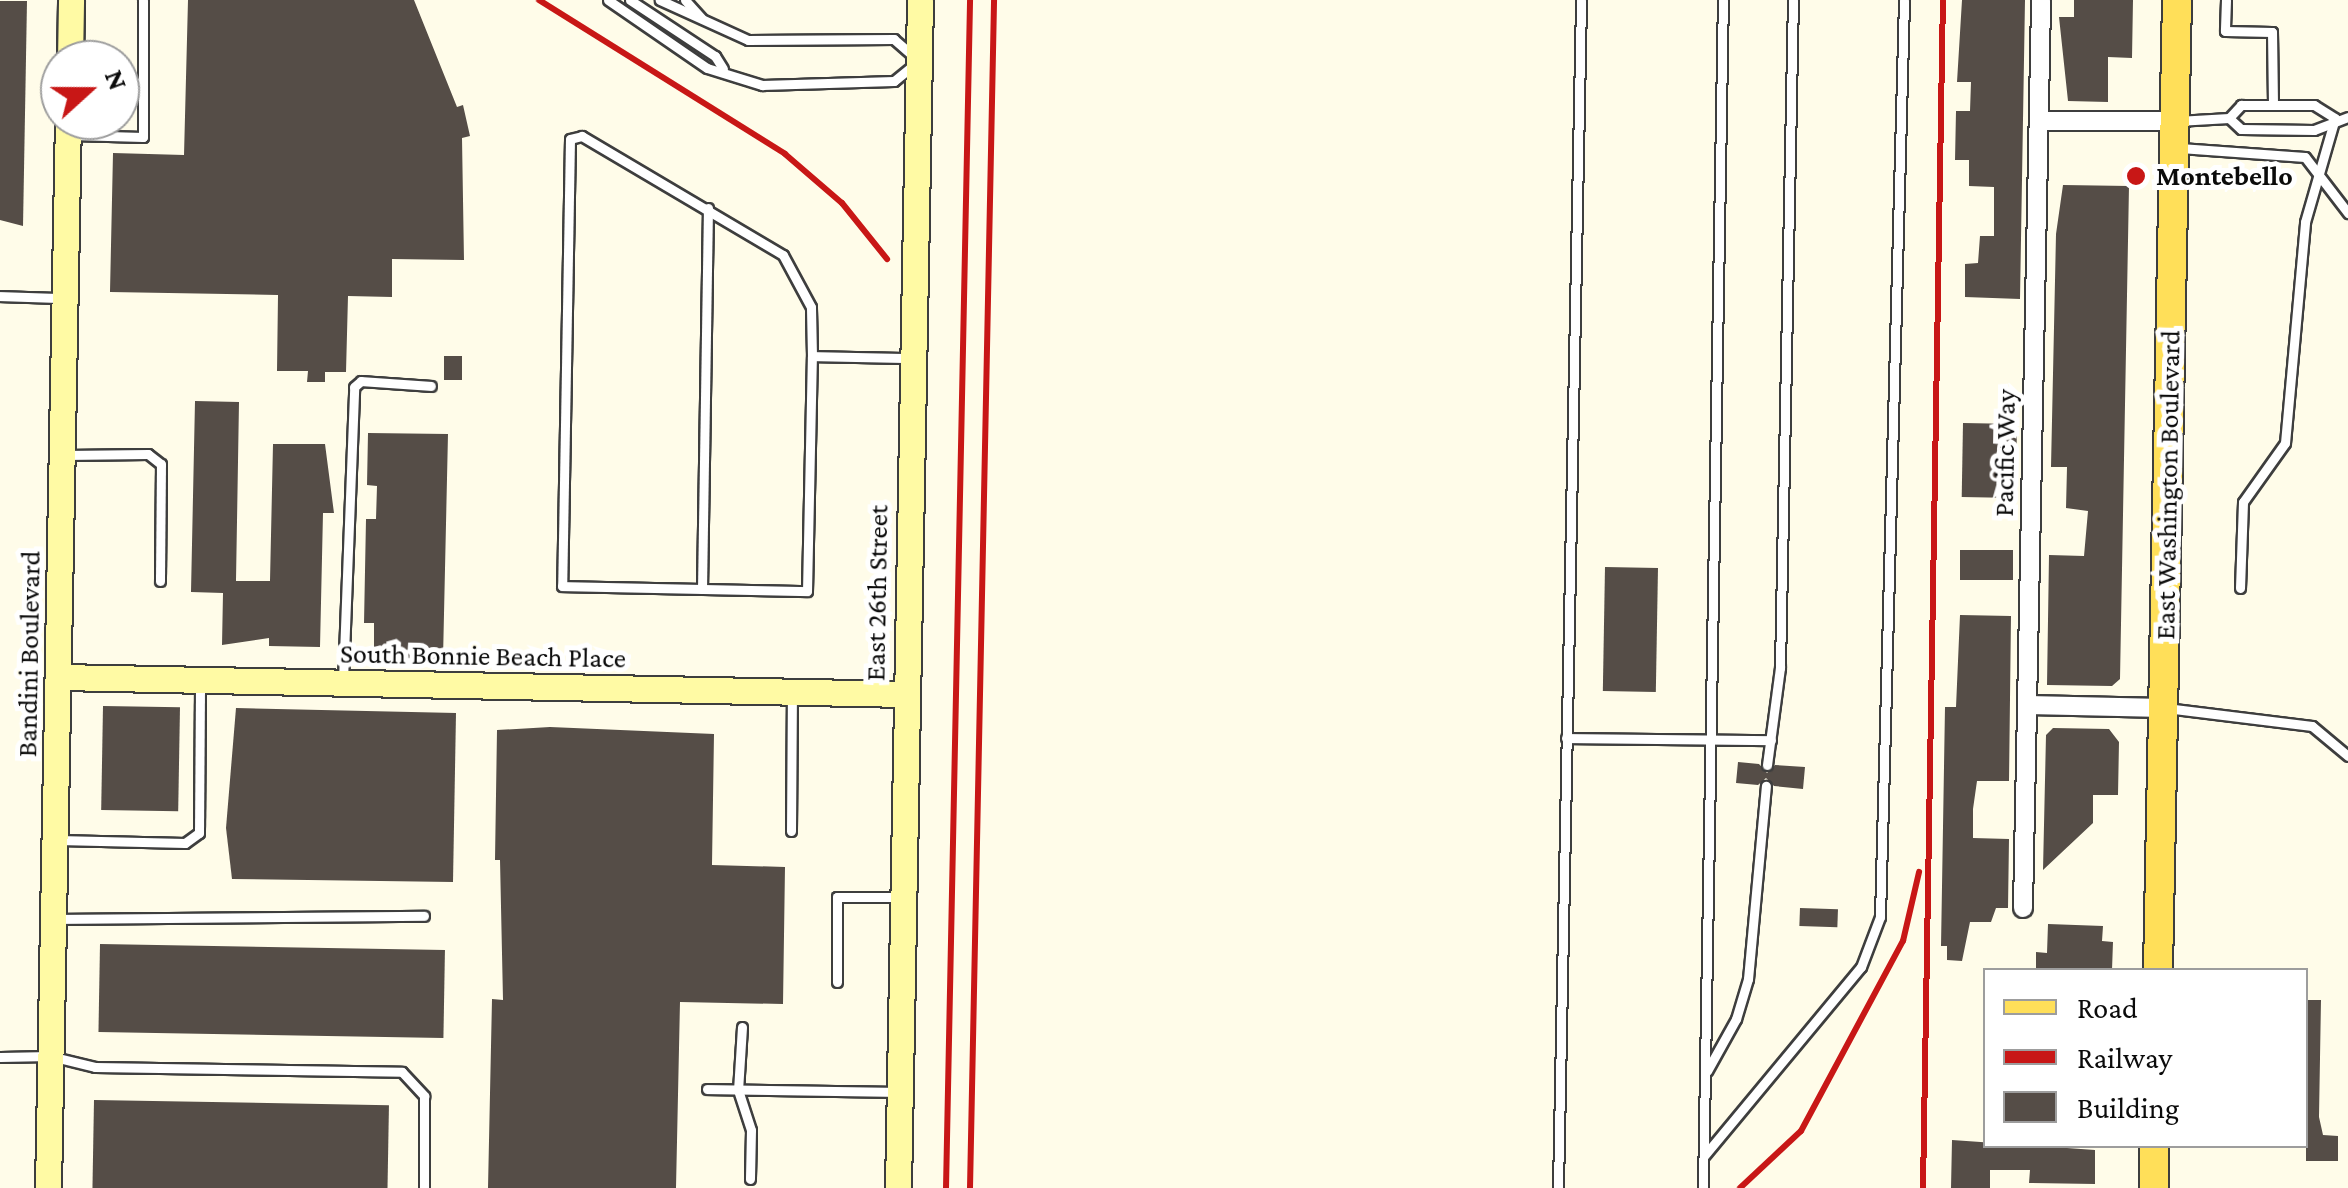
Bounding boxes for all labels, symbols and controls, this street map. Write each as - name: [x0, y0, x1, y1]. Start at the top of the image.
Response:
- north arrow: [40, 40, 140, 140]
- text: N: [99, 65, 134, 94]
- place label: Montebello: [2156, 159, 2293, 193]
- marker: Montebello: [2125, 165, 2147, 187]
- street label: East Washington Boulevard: [2149, 330, 2187, 640]
- street label: Pacific Way: [1987, 389, 2023, 517]
- street label: East 26th Street: [859, 505, 895, 681]
- street label: Bandini Boulevard: [10, 551, 48, 757]
- street label: South Bonnie Beach Place: [340, 637, 626, 675]
- legend: [1983, 968, 2308, 1148]
- text: Road: [2077, 991, 2138, 1024]
- text: Railway: [2077, 1041, 2172, 1074]
- text: Building: [2077, 1091, 2179, 1124]

